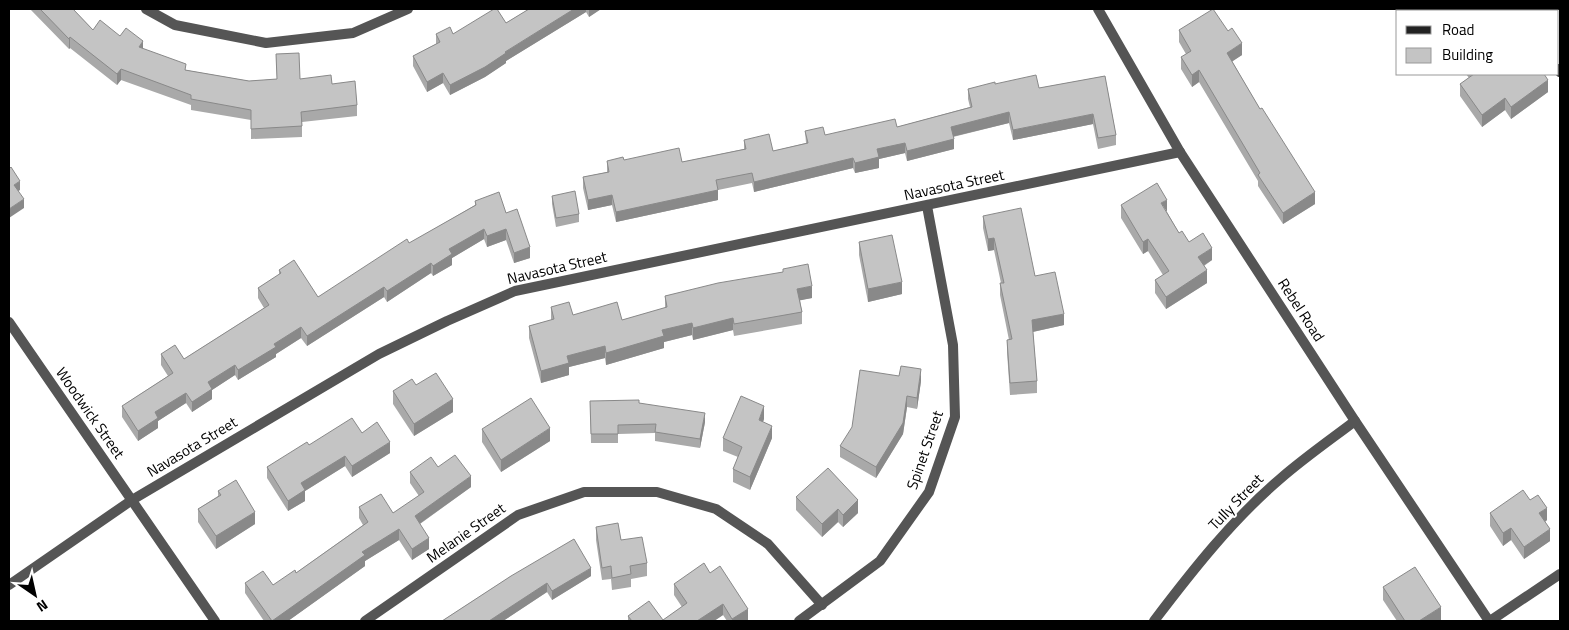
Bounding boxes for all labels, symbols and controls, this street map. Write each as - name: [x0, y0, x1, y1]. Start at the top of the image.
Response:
- legend: [1396, 10, 1559, 75]
- text: Road: [1442, 18, 1474, 41]
- text: Building: [1442, 43, 1493, 66]
- street label: Navasota Street: [902, 163, 1007, 206]
- street label: Navasota Street: [505, 245, 610, 290]
- street label: Rebel Road: [1272, 274, 1331, 346]
- street label: Woodwick Street: [50, 362, 131, 464]
- street label: Spinet Street: [900, 407, 949, 492]
- street label: Navasota Street: [142, 410, 242, 483]
- street label: Tully Street: [1203, 468, 1269, 535]
- street label: Melanie Street: [421, 496, 511, 568]
- north arrow: [10, 570, 60, 620]
- text: N: [33, 595, 52, 618]

